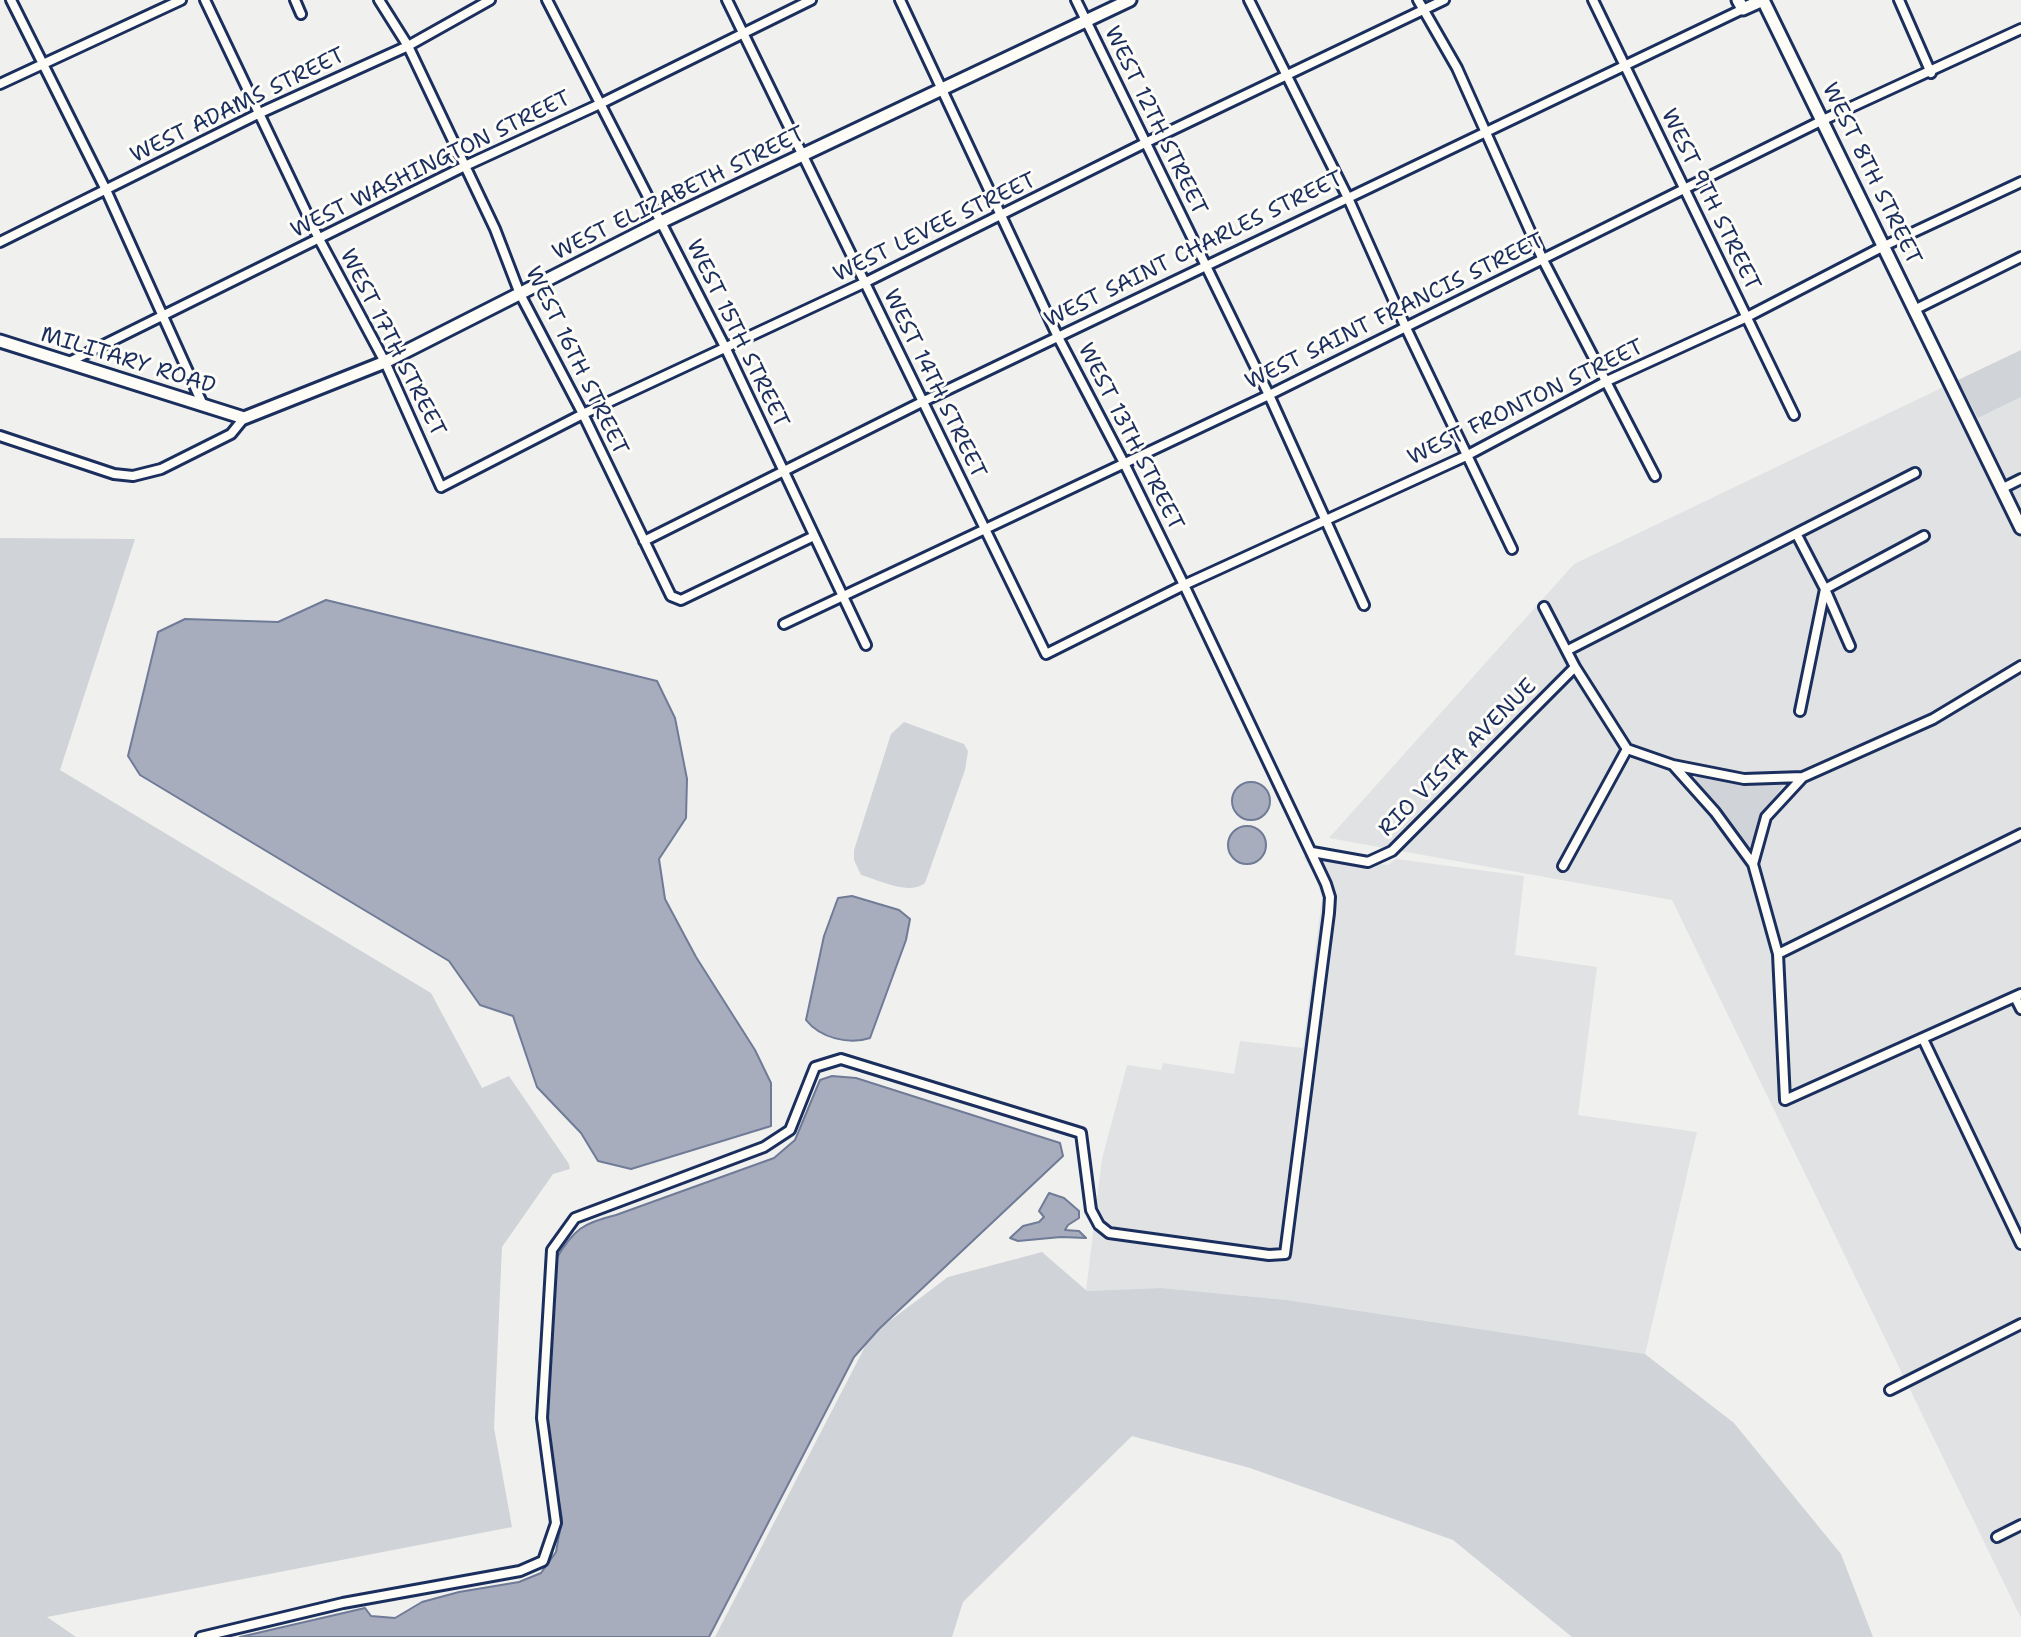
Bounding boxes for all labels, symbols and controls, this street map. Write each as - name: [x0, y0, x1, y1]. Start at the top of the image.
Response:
- street label: WEST 12TH STREET: [1098, 22, 1212, 220]
- street label: WEST ADAMS STREET: [127, 43, 349, 169]
- street label: WEST 8TH STREET: [1816, 79, 1926, 269]
- street label: WEST WASHINGTON STREET: [287, 86, 575, 244]
- street label: WEST 9TH STREET: [1654, 105, 1766, 295]
- street label: WEST ELIZABETH STREET: [549, 121, 809, 267]
- street label: WEST SAINT CHARLES STREET: [1040, 166, 1348, 334]
- street label: WEST LEVEE STREET: [829, 167, 1041, 289]
- street label: WEST SAINT FRANCIS STREET: [1241, 228, 1549, 396]
- street label: WEST 15TH STREET: [680, 236, 794, 432]
- street label: WEST 17TH STREET: [333, 245, 451, 441]
- street label: WEST 16TH STREET: [519, 262, 633, 460]
- street label: WEST 14TH STREET: [877, 285, 991, 483]
- street label: MILITARY ROAD: [37, 322, 219, 400]
- street label: WEST FRONTON STREET: [1404, 334, 1648, 472]
- street label: WEST 13TH STREET: [1071, 339, 1189, 535]
- street label: RIO VISTA AVENUE: [1374, 674, 1542, 842]

